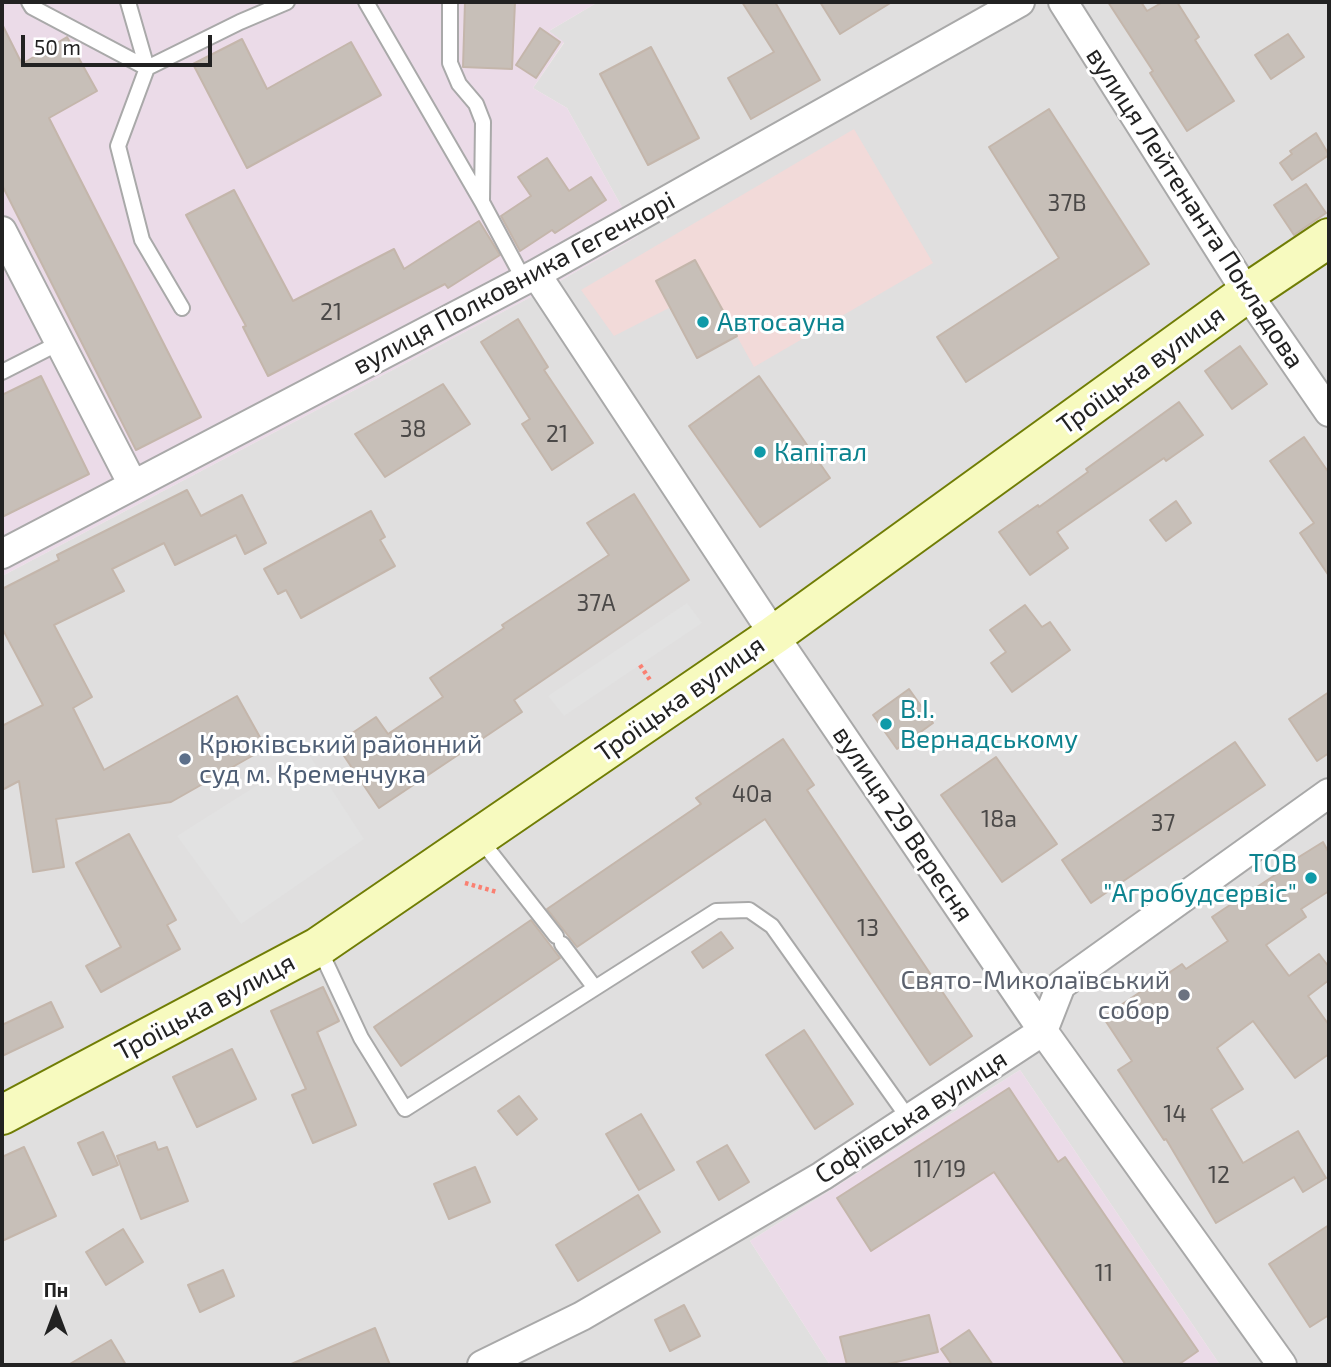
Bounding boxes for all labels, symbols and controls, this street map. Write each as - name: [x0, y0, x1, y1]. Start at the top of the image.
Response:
- scale bar: [24, 21, 215, 65]
- text: 50 m: [34, 34, 81, 59]
- street label: вулиця Лейтенанта Покладова: [1079, 42, 1311, 374]
- street label: вулиця Полковника Гегечкорі: [348, 185, 680, 381]
- house number: 37В: [1048, 189, 1086, 217]
- house number: 21: [320, 298, 342, 326]
- street label: Троїцька вулиця: [1051, 299, 1231, 441]
- place label: Автосауна: [717, 306, 845, 338]
- marker: Автосауна: [695, 314, 711, 330]
- house number: 38: [400, 415, 426, 443]
- house number: 21: [546, 420, 568, 448]
- place label: Капітал: [774, 436, 867, 468]
- marker: Капітал: [752, 444, 768, 460]
- house number: 37А: [577, 589, 615, 617]
- street label: Троїцька вулиця: [590, 629, 770, 769]
- place label: В.І. Вернадському: [900, 693, 1078, 754]
- marker: В.І. Вернадському: [878, 716, 894, 732]
- street label: вулиця 29 Вересня: [826, 720, 980, 928]
- place label: Крюківський районний суд м. Кременчука: [199, 728, 482, 790]
- marker: Крюківський районний суд м. Кременчука: [177, 751, 193, 767]
- house number: 40а: [732, 780, 772, 808]
- house number: 18а: [981, 805, 1017, 833]
- house number: 37: [1151, 809, 1175, 837]
- place label: ТОВ "Агробудсервіс": [1103, 847, 1297, 908]
- marker: ТОВ "Агробудсервіс": [1303, 870, 1319, 886]
- house number: 13: [857, 914, 879, 942]
- street label: Троїцька вулиця: [110, 947, 300, 1067]
- place label: Свято-Миколаївський собор: [901, 964, 1170, 1026]
- marker: Свято-Миколаївський собор: [1176, 987, 1192, 1003]
- street label: Софіївська вулиця: [809, 1043, 1013, 1191]
- house number: 14: [1163, 1100, 1187, 1128]
- house number: 11/19: [914, 1155, 966, 1183]
- house number: 12: [1208, 1161, 1230, 1189]
- house number: 11: [1095, 1259, 1113, 1287]
- north arrow: [21, 1276, 91, 1346]
- text: Пн: [44, 1278, 68, 1301]

